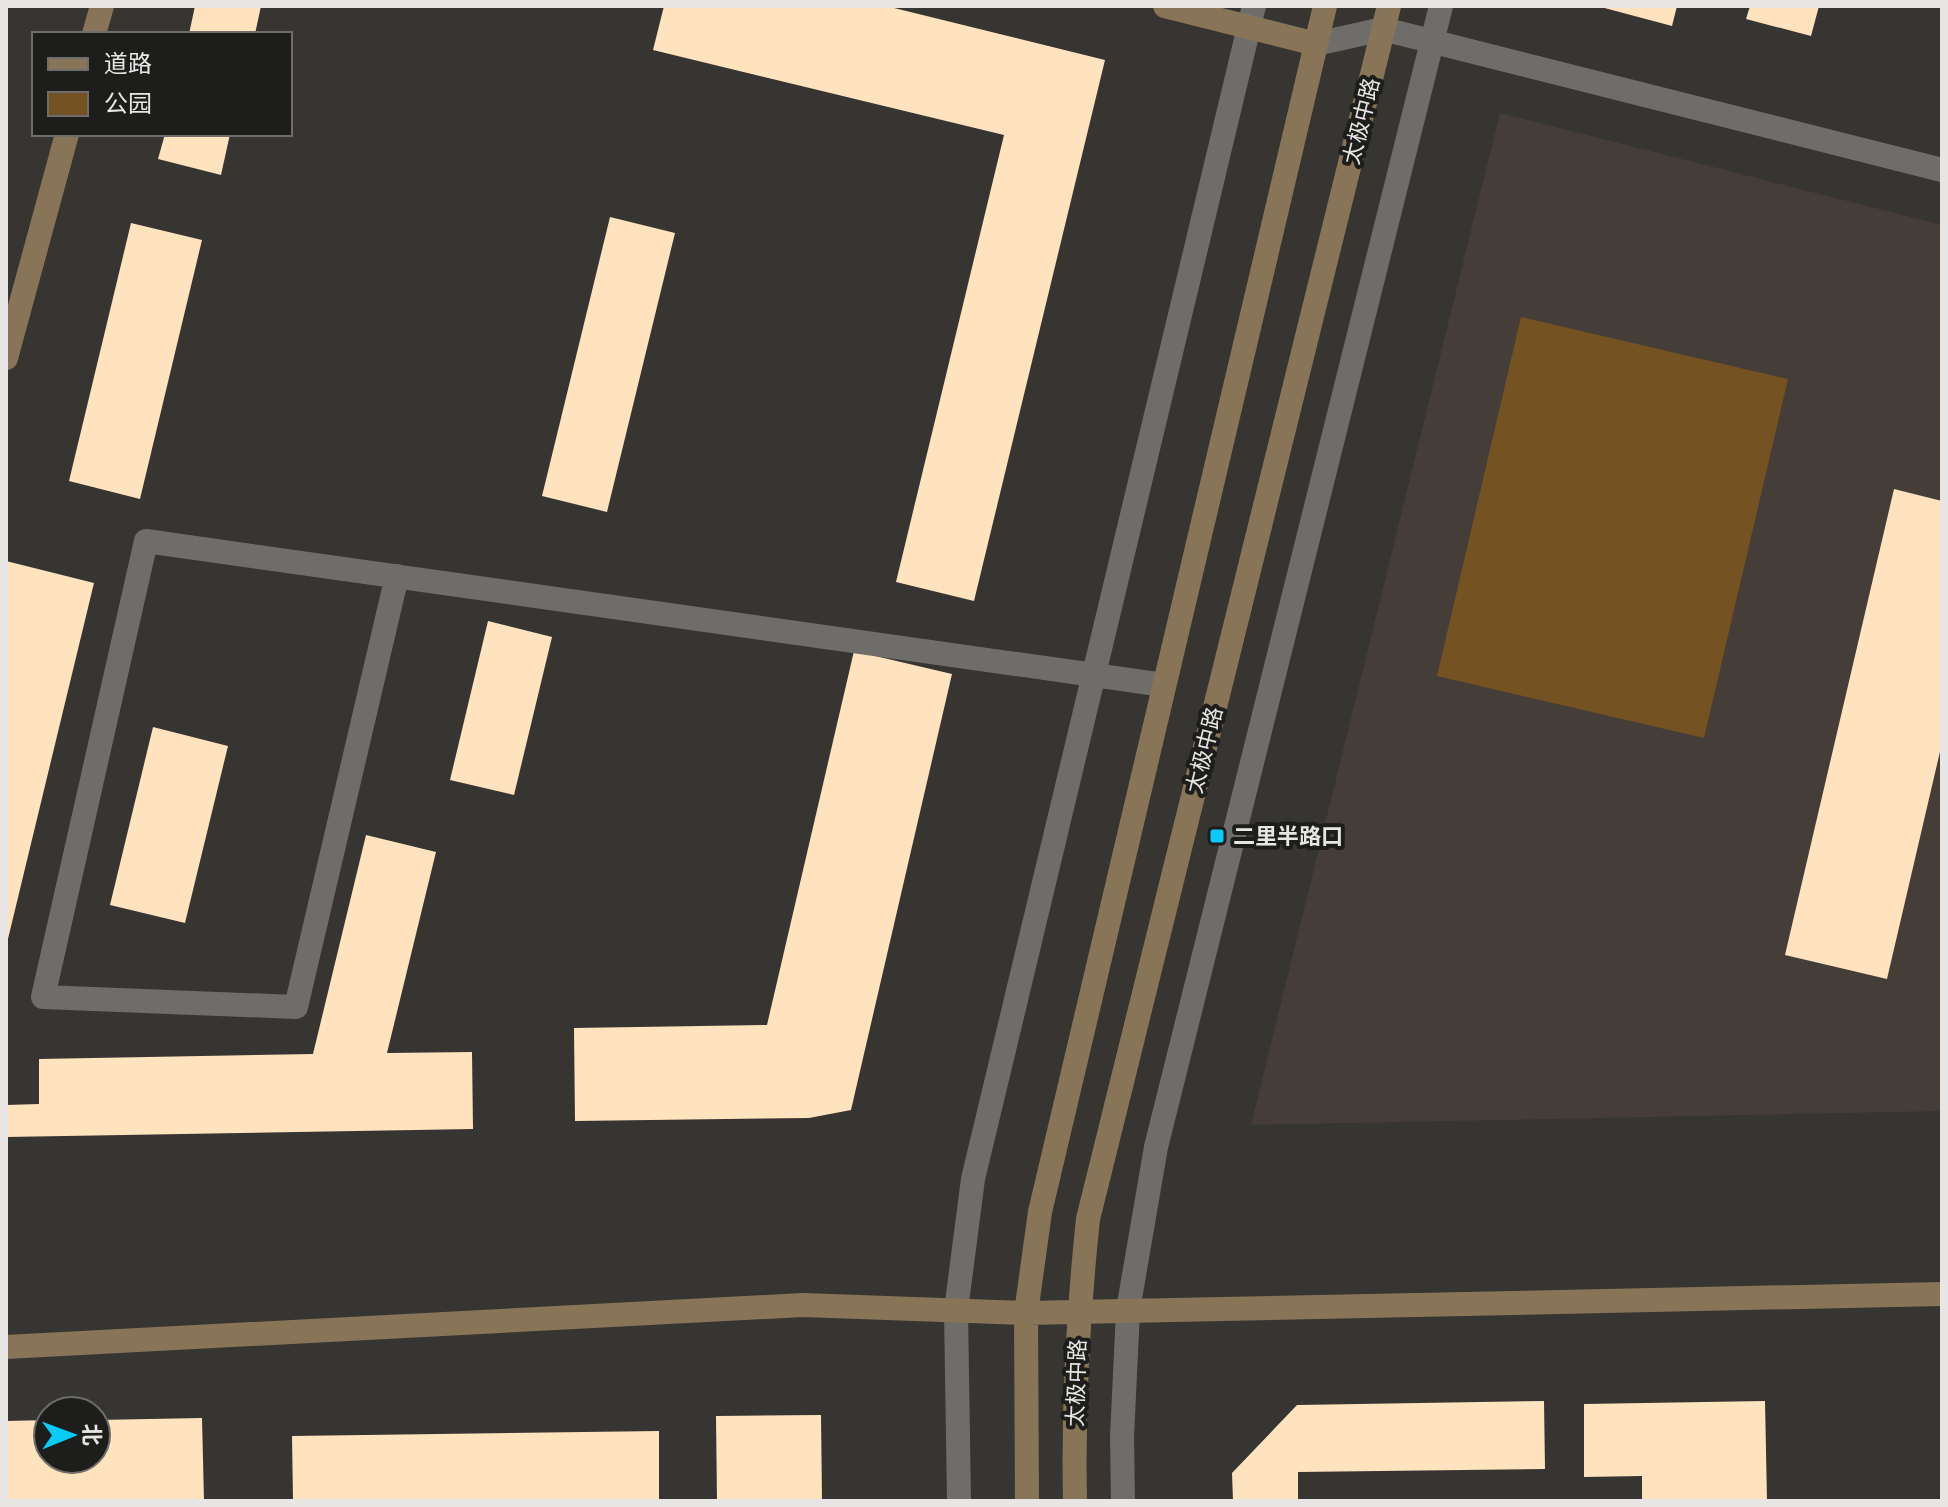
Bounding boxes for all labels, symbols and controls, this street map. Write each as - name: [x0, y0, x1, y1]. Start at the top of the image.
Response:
- legend: [32, 32, 292, 136]
- text: 道路: [104, 48, 152, 79]
- street label: 太极中路: [1337, 75, 1385, 167]
- text: 公园: [104, 88, 152, 119]
- street label: 太极中路: [1180, 704, 1228, 796]
- place label: 二里半路口: [1233, 822, 1343, 850]
- marker: 二里半路口: [1208, 827, 1226, 845]
- street label: 太极中路: [1060, 1339, 1092, 1427]
- north arrow: [32, 1395, 112, 1475]
- text: 北: [78, 1423, 106, 1446]

